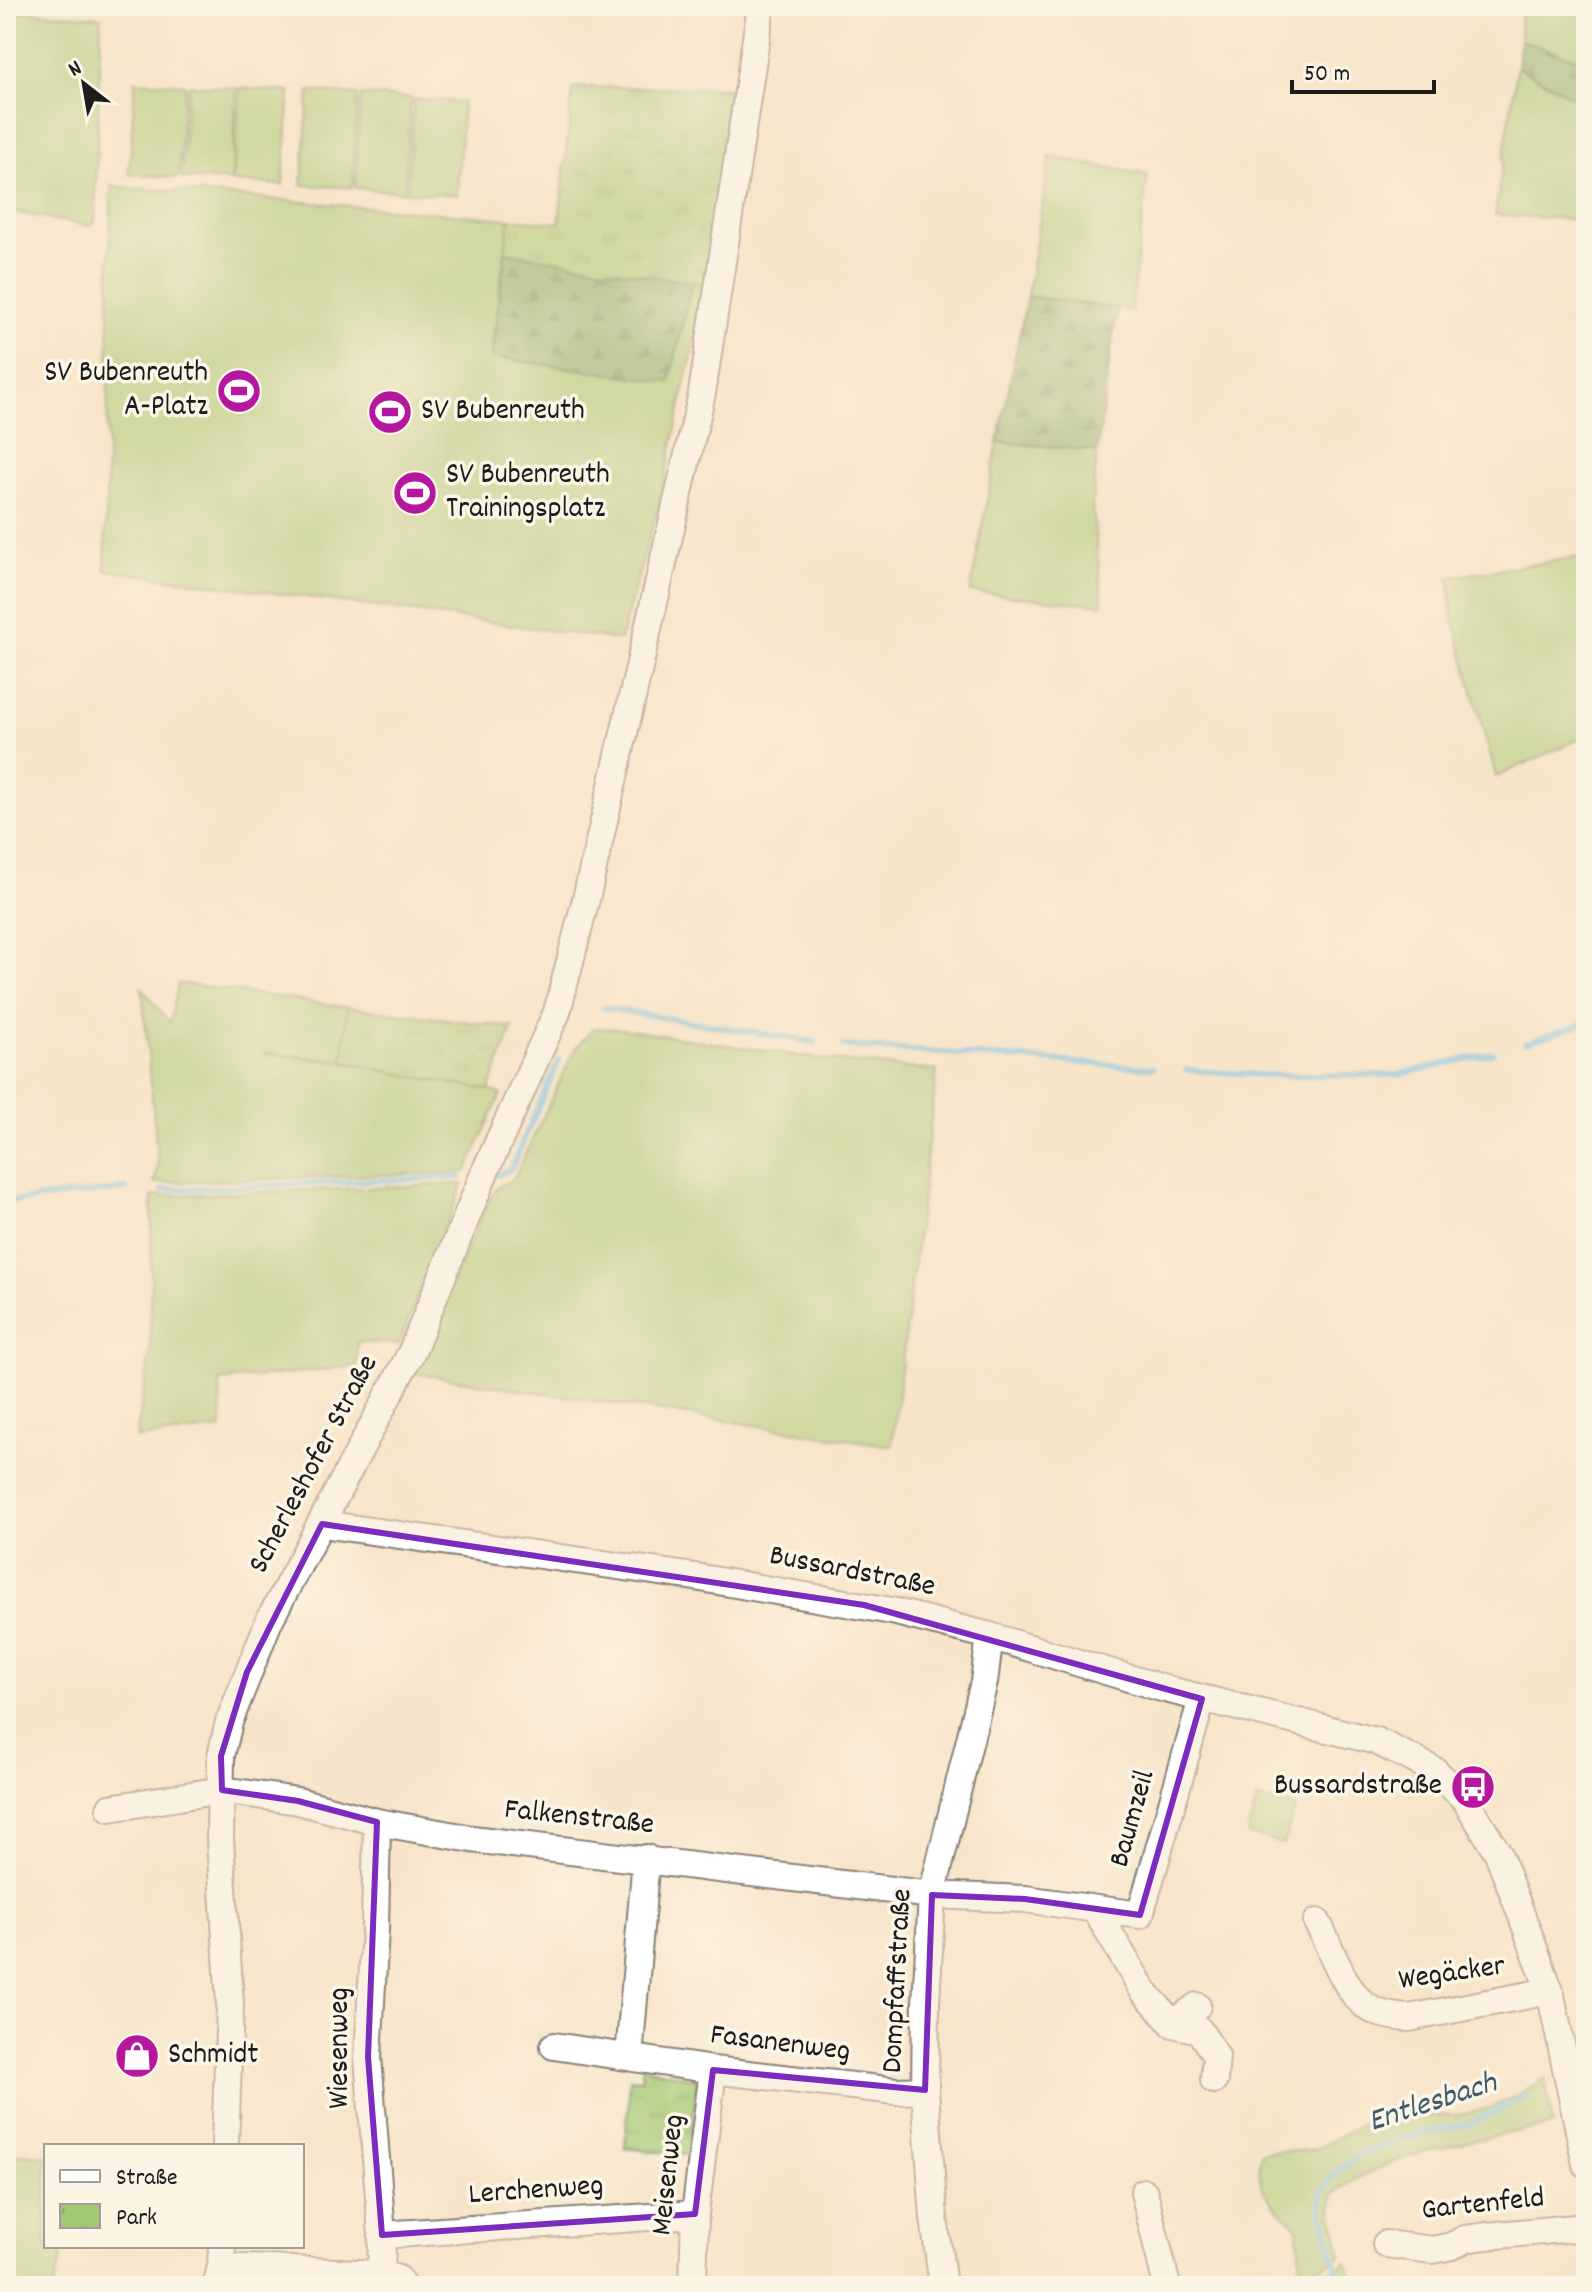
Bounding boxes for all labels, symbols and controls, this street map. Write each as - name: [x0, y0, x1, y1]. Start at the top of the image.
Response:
- north arrow: [44, 44, 124, 124]
- scale bar: [1292, 44, 1434, 94]
- text: N: [63, 54, 88, 86]
- text: 50 m: [1304, 58, 1350, 92]
- place label: SV Bubenreuth A-Platz: [44, 353, 209, 430]
- sports icon: SV Bubenreuth A-Platz: [215, 367, 263, 415]
- sports icon: SV Bubenreuth: [366, 388, 414, 436]
- place label: SV Bubenreuth: [421, 391, 585, 434]
- place label: SV Bubenreuth Trainingsplatz: [446, 455, 610, 532]
- sports icon: SV Bubenreuth Trainingsplatz: [391, 469, 439, 517]
- street label: Scherleshofer Straße: [239, 1348, 391, 1582]
- street label: Bussardstraße: [765, 1536, 939, 1610]
- bus stop icon: Bussardstraße: [1449, 1763, 1497, 1811]
- street label: Baumzeil: [1100, 1765, 1168, 1873]
- place label: Bussardstraße: [1274, 1766, 1442, 1809]
- street label: Falkenstraße: [502, 1790, 656, 1848]
- street label: Dompfaffstraße: [873, 1888, 925, 2074]
- street label: Wegäcker: [1396, 1946, 1508, 2004]
- street label: Wiesenweg: [320, 1987, 363, 2109]
- street label: Fasanenweg: [708, 2015, 852, 2075]
- shop icon: Schmidt: [113, 2032, 161, 2080]
- place label: Schmidt: [168, 2035, 258, 2078]
- water label: Entlesbach: [1363, 2061, 1504, 2146]
- street label: Meisenweg: [642, 2112, 698, 2238]
- legend: [44, 2144, 304, 2248]
- text: Straße: [116, 2162, 178, 2196]
- street label: Lerchenweg: [467, 2166, 605, 2218]
- street label: Gartenfeld: [1419, 2178, 1547, 2234]
- text: Park: [116, 2202, 157, 2236]

